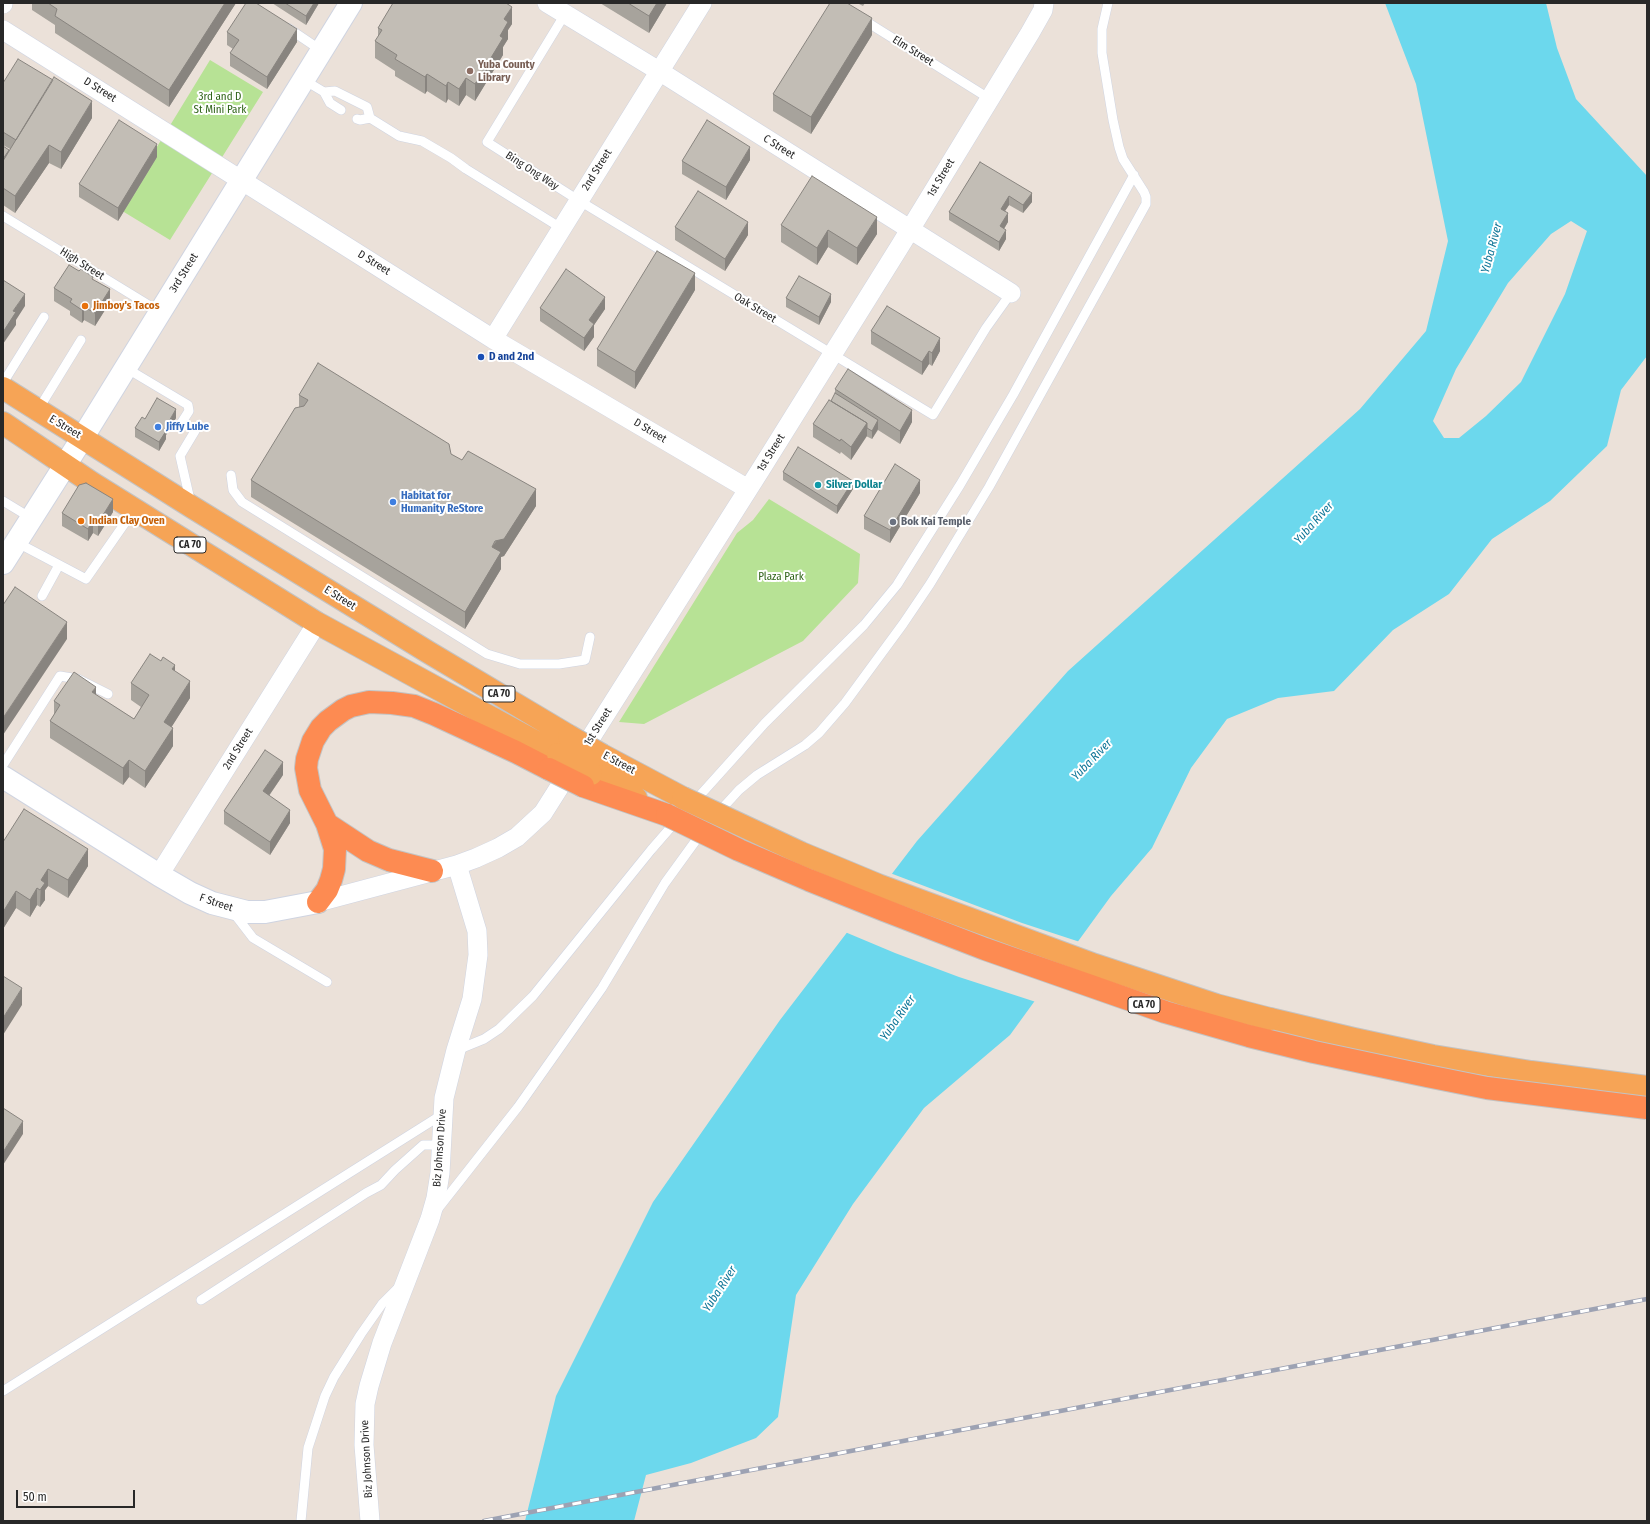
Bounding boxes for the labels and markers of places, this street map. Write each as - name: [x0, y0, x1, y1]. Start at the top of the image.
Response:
- place label: Yuba County Library: [478, 58, 535, 84]
- marker: Yuba County Library: [465, 66, 475, 76]
- place label: Jimboy's Tacos: [93, 299, 159, 313]
- marker: Jimboy's Tacos: [80, 301, 90, 311]
- place label: D and 2nd: [489, 350, 534, 364]
- marker: D and 2nd: [476, 352, 486, 362]
- place label: Jiffy Lube: [166, 420, 209, 434]
- marker: Jiffy Lube: [153, 422, 163, 432]
- place label: Silver Dollar: [826, 478, 882, 492]
- marker: Silver Dollar: [813, 480, 823, 490]
- place label: Habitat for Humanity ReStore: [401, 489, 483, 515]
- marker: Habitat for Humanity ReStore: [388, 497, 398, 507]
- place label: Indian Clay Oven: [89, 514, 165, 528]
- place label: Bok Kai Temple: [901, 515, 971, 529]
- marker: Indian Clay Oven: [76, 516, 86, 526]
- marker: Bok Kai Temple: [888, 517, 898, 527]

